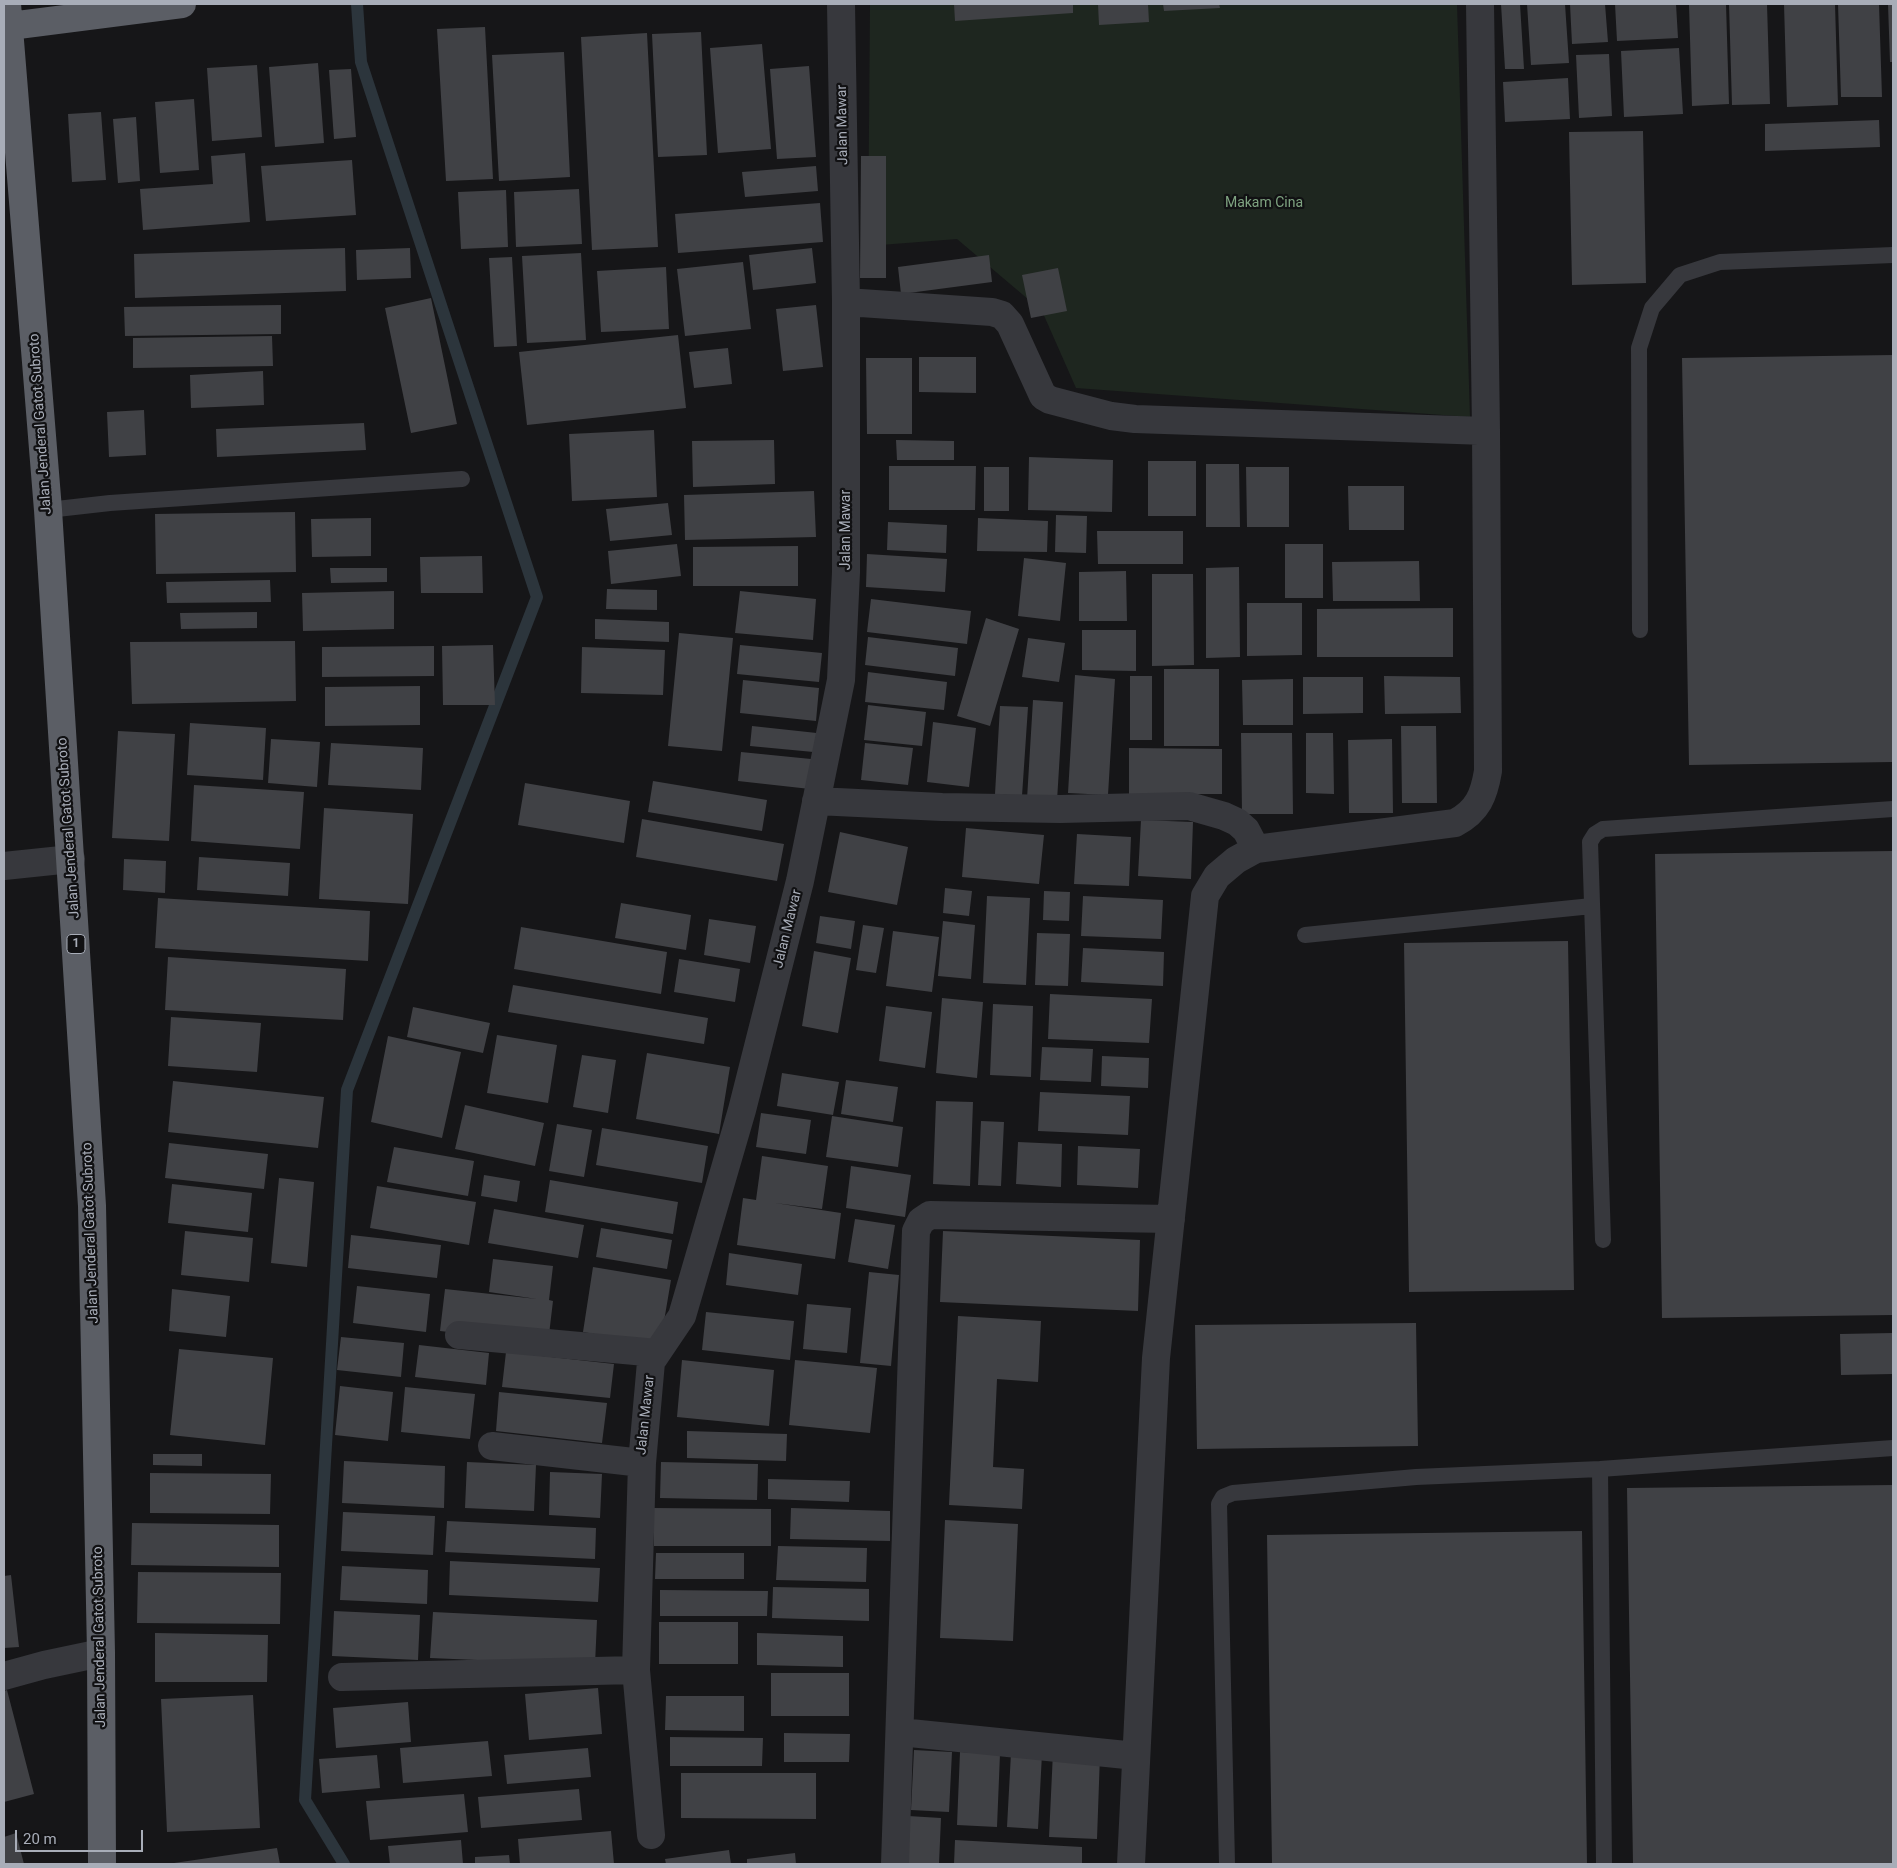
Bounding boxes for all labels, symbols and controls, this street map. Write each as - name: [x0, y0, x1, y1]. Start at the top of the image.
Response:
- street label: Jalan Mawar: [834, 85, 852, 165]
- park label: Makam Cina: [1225, 195, 1303, 211]
- street label: Jalan Jenderal Gatot Subroto: [26, 333, 56, 515]
- street label: Jalan Mawar: [838, 490, 854, 570]
- street label: Jalan Jenderal Gatot Subroto: [54, 737, 84, 919]
- street label: Jalan Mawar: [770, 888, 806, 970]
- road number: 1: [67, 934, 85, 954]
- street label: Jalan Jenderal Gatot Subroto: [79, 1142, 103, 1324]
- street label: Jalan Mawar: [633, 1374, 659, 1456]
- street label: Jalan Jenderal Gatot Subroto: [90, 1546, 110, 1728]
- scale bar: [18, 1820, 145, 1852]
- text: 20 m: [23, 1830, 57, 1848]

